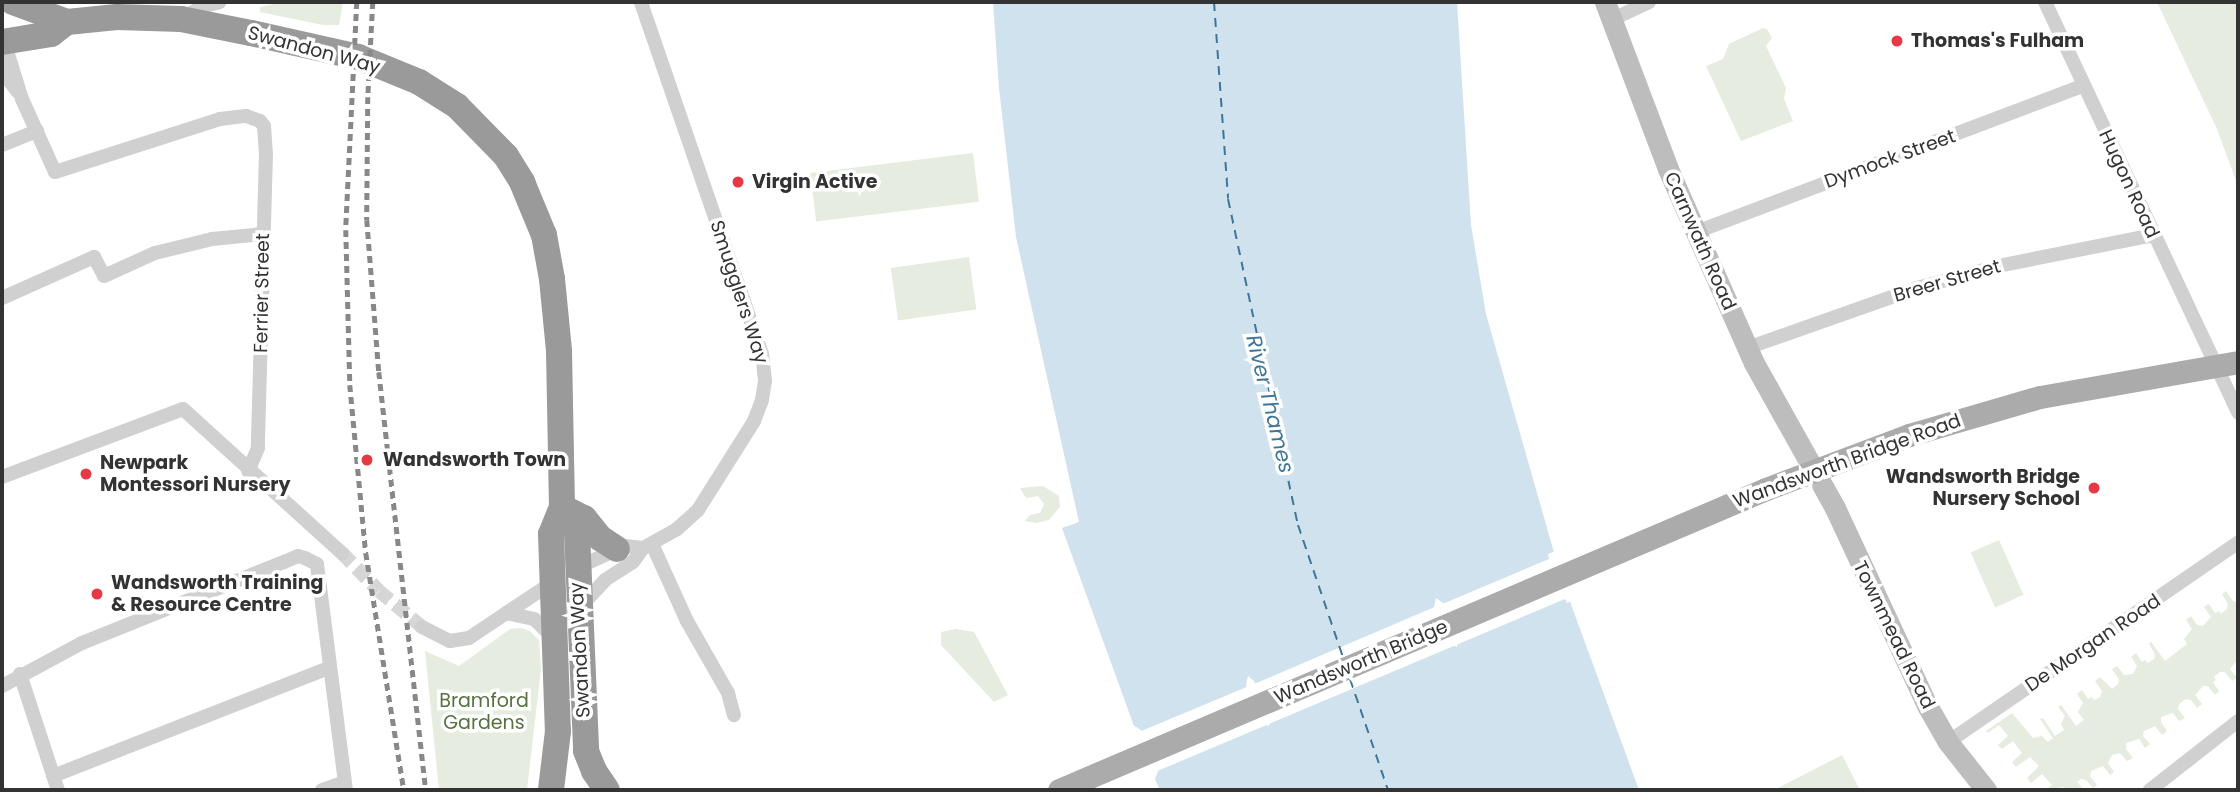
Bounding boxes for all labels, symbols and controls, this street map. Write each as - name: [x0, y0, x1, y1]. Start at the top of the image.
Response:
- street label: Swandon Way: [245, 21, 383, 79]
- place label: Thomas's Fulham: [1911, 30, 2084, 52]
- marker: Thomas's Fulham: [1889, 33, 1905, 49]
- street label: Dymock Street: [1821, 125, 1959, 193]
- street label: Hugon Road: [2094, 126, 2164, 242]
- street label: Carnwath Road: [1659, 168, 1741, 314]
- place label: Virgin Active: [752, 171, 877, 193]
- marker: Virgin Active: [730, 174, 746, 190]
- street label: Smugglers Way: [705, 218, 773, 366]
- street label: Ferrier Street: [250, 233, 274, 353]
- street label: Breer Street: [1891, 255, 2003, 307]
- water label: River Thames: [1241, 332, 1299, 476]
- street label: Wandsworth Bridge Road: [1730, 409, 1964, 513]
- place label: Wandsworth Town: [383, 449, 566, 471]
- marker: Wandsworth Town: [357, 450, 377, 470]
- place label: Newpark Montessori Nursery: [100, 452, 291, 496]
- marker: Newpark Montessori Nursery: [78, 466, 94, 482]
- place label: Wandsworth Bridge Nursery School: [1886, 466, 2080, 510]
- marker: Wandsworth Bridge Nursery School: [2086, 480, 2102, 496]
- street label: Townmead Road: [1848, 557, 1940, 713]
- place label: Wandsworth Training & Resource Centre: [111, 572, 323, 616]
- street label: Swandon Way: [565, 581, 595, 719]
- marker: Wandsworth Training & Resource Centre: [89, 586, 105, 602]
- street label: De Morgan Road: [2021, 589, 2165, 697]
- street label: Wandsworth Bridge: [1271, 615, 1451, 709]
- park label: Bramford Gardens: [439, 690, 529, 734]

